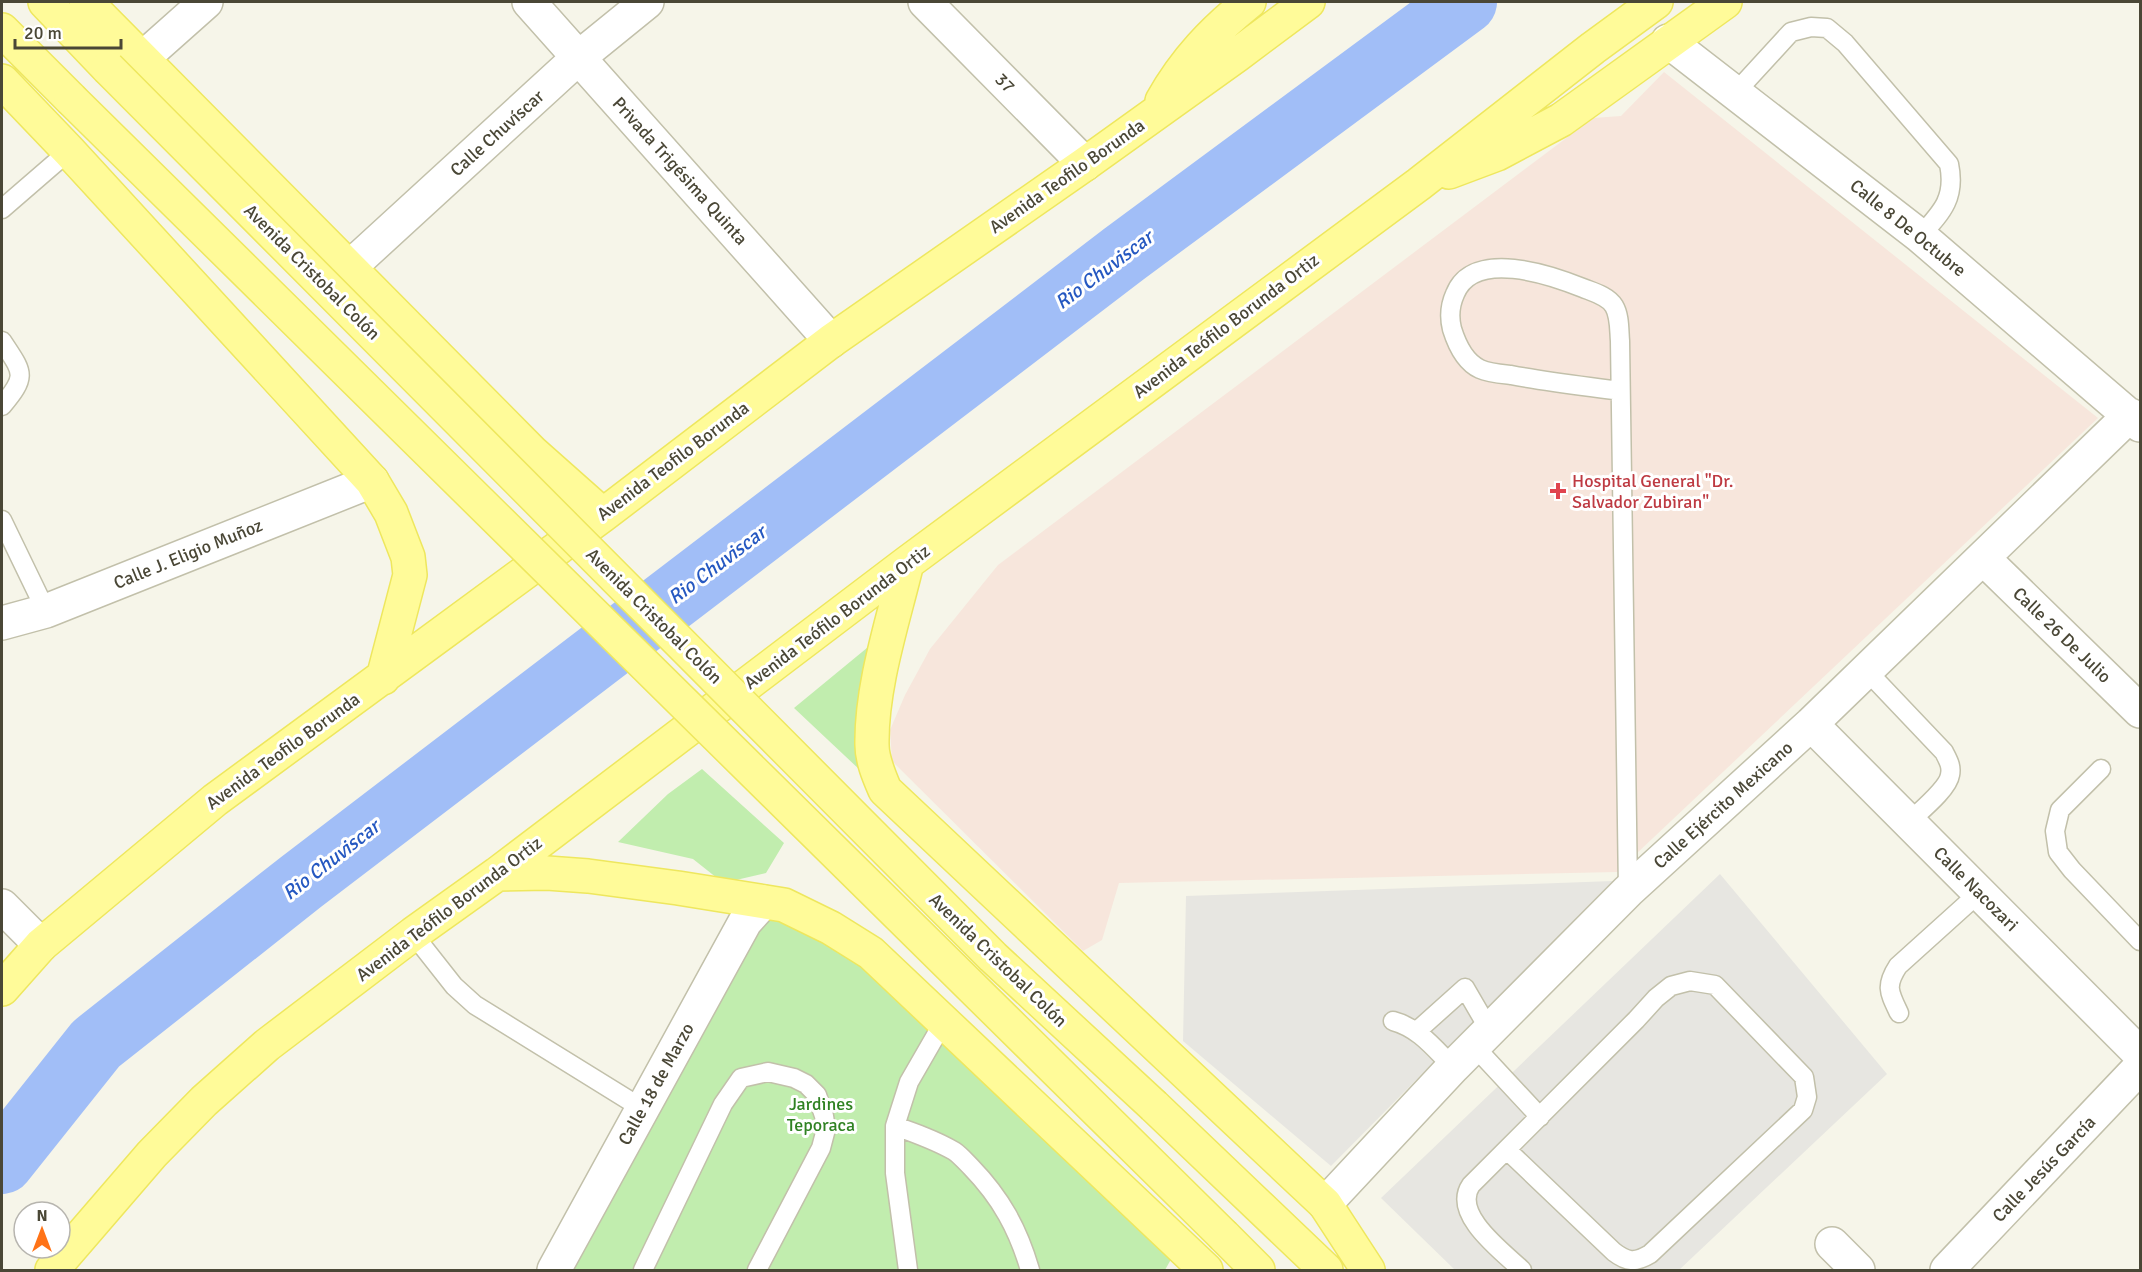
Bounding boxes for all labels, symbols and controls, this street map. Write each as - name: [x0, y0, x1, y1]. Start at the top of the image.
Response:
- scale bar: [15, 12, 122, 50]
- text: 20 m: [24, 22, 62, 44]
- street label: 37: [990, 68, 1020, 98]
- street label: Calle Chuvíscar: [445, 85, 549, 181]
- street label: Privada Trigésima Quinta: [608, 92, 752, 250]
- street label: Avenida Teofilo Borunda: [985, 114, 1149, 238]
- street label: Calle 8 De Octubre: [1846, 175, 1970, 281]
- street label: Avenida Cristobal Colón: [239, 199, 385, 345]
- water label: Rio Chuviscar: [1050, 224, 1160, 315]
- street label: Avenida Teófilo Borunda Ortiz: [1129, 249, 1323, 403]
- street label: Avenida Teofilo Borunda: [593, 397, 753, 525]
- place label: Hospital General "Dr. Salvador Zubiran": [1572, 470, 1733, 513]
- marker: Hospital General "Dr. Salvador Zubiran": [1549, 482, 1567, 500]
- street label: Calle J. Eligio Muñoz: [110, 514, 266, 594]
- water label: Rio Chuviscar: [663, 519, 773, 610]
- street label: Avenida Teófilo Borunda Ortiz: [740, 540, 934, 694]
- street label: Avenida Cristobal Colón: [581, 543, 727, 689]
- street label: Calle 26 De Julio: [2008, 582, 2116, 688]
- street label: Avenida Teofilo Borunda: [202, 688, 364, 814]
- street label: Calle Ejército Mexicano: [1649, 737, 1797, 873]
- water label: Rio Chuviscar: [278, 813, 387, 906]
- street label: Avenida Teófilo Borunda Ortiz: [352, 832, 546, 986]
- street label: Calle Nacozari: [1929, 842, 2023, 936]
- street label: Avenida Cristobal Colón: [924, 888, 1072, 1032]
- street label: Calle 18 de Marzo: [613, 1019, 699, 1149]
- park label: Jardines Teporaca: [787, 1093, 855, 1136]
- street label: Calle Jesús García: [1988, 1111, 2100, 1227]
- north arrow: [12, 1200, 72, 1260]
- text: N: [36, 1206, 48, 1226]

